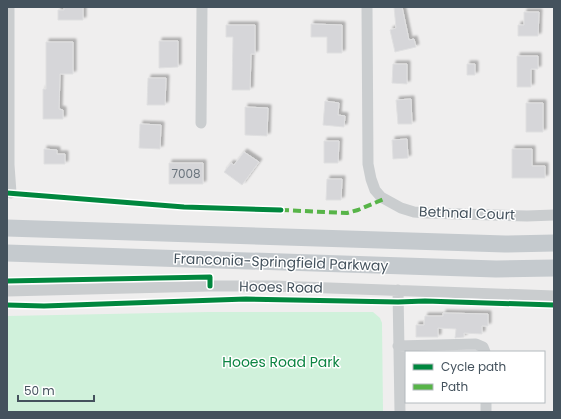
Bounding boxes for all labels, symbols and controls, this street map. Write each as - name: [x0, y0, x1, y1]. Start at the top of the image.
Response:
- house number: 7008: [171, 165, 201, 182]
- street label: Bethnal Court: [419, 201, 515, 225]
- street label: Franconia-Springfield Parkway: [173, 248, 389, 276]
- street label: Hooes Road: [239, 276, 323, 298]
- legend: [405, 351, 545, 403]
- park label: Hooes Road Park: [222, 352, 341, 372]
- text: Cycle path: [441, 358, 506, 375]
- scale bar: [18, 377, 94, 403]
- text: Path: [441, 378, 468, 395]
- text: 50 m: [24, 382, 55, 399]

